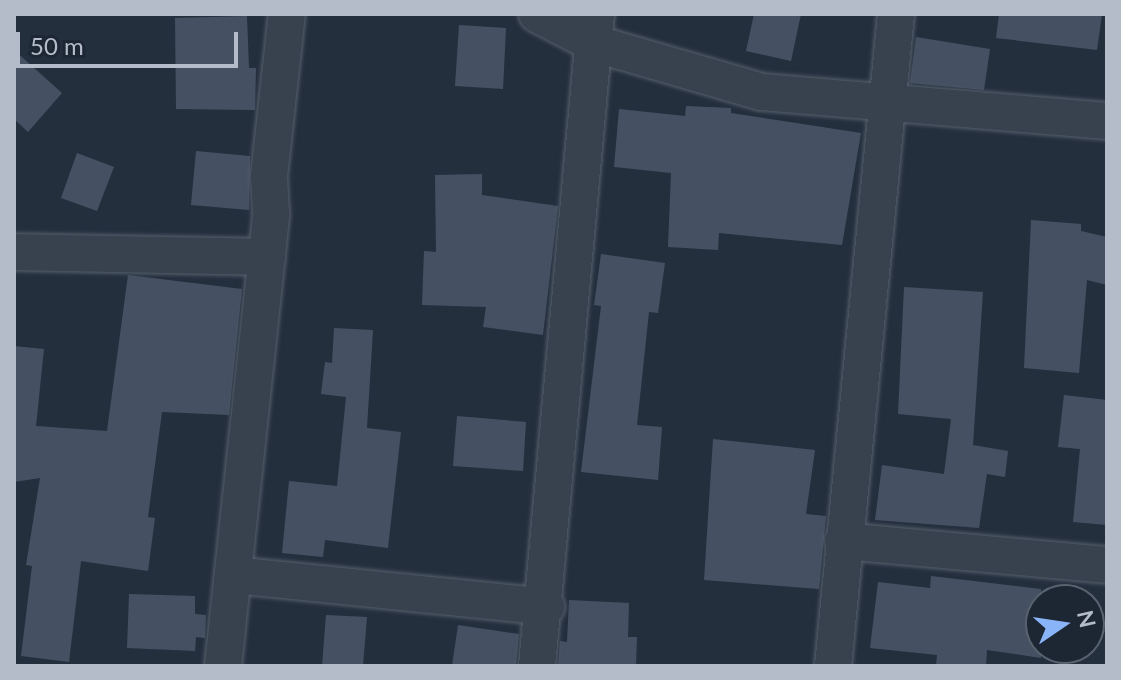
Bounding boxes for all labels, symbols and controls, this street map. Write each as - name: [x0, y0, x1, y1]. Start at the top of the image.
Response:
- scale bar: [20, 16, 242, 66]
- text: 50 m: [30, 31, 84, 60]
- north arrow: [1025, 584, 1105, 664]
- text: N: [1072, 608, 1102, 630]

